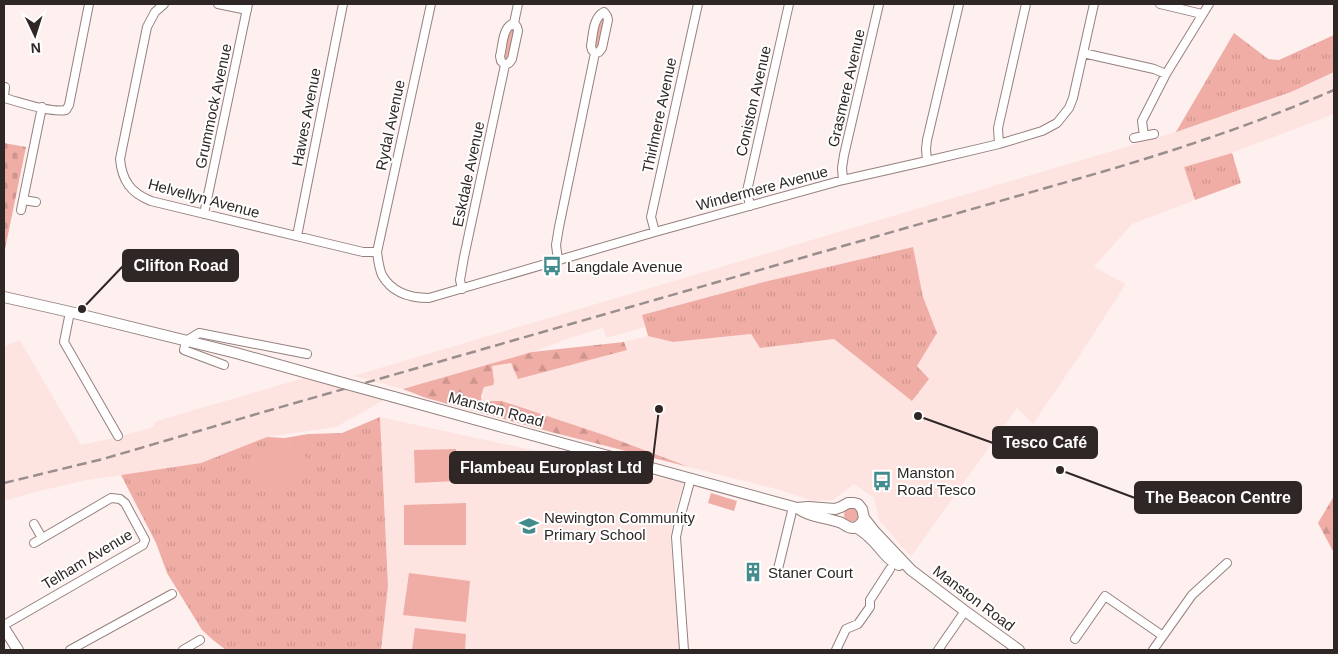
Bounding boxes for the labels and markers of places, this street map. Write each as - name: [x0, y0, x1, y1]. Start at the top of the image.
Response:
- callout: Clifton Road: [123, 250, 238, 281]
- bus stop icon: Langdale Avenue: [541, 255, 563, 277]
- place label: Langdale Avenue: [567, 258, 683, 275]
- callout: Tesco Café: [993, 427, 1097, 458]
- callout: Flambeau Europlast Ltd: [450, 452, 652, 483]
- place label: Manston Road Tesco: [897, 464, 976, 498]
- bus stop icon: Manston Road Tesco: [871, 470, 893, 492]
- callout: The Beacon Centre: [1135, 482, 1301, 513]
- place label: Newington Community Primary School: [544, 509, 695, 543]
- school or university icon: Newington Community Primary School: [518, 515, 540, 537]
- building icon: Staner Court: [742, 561, 764, 583]
- place label: Staner Court: [768, 564, 854, 581]

